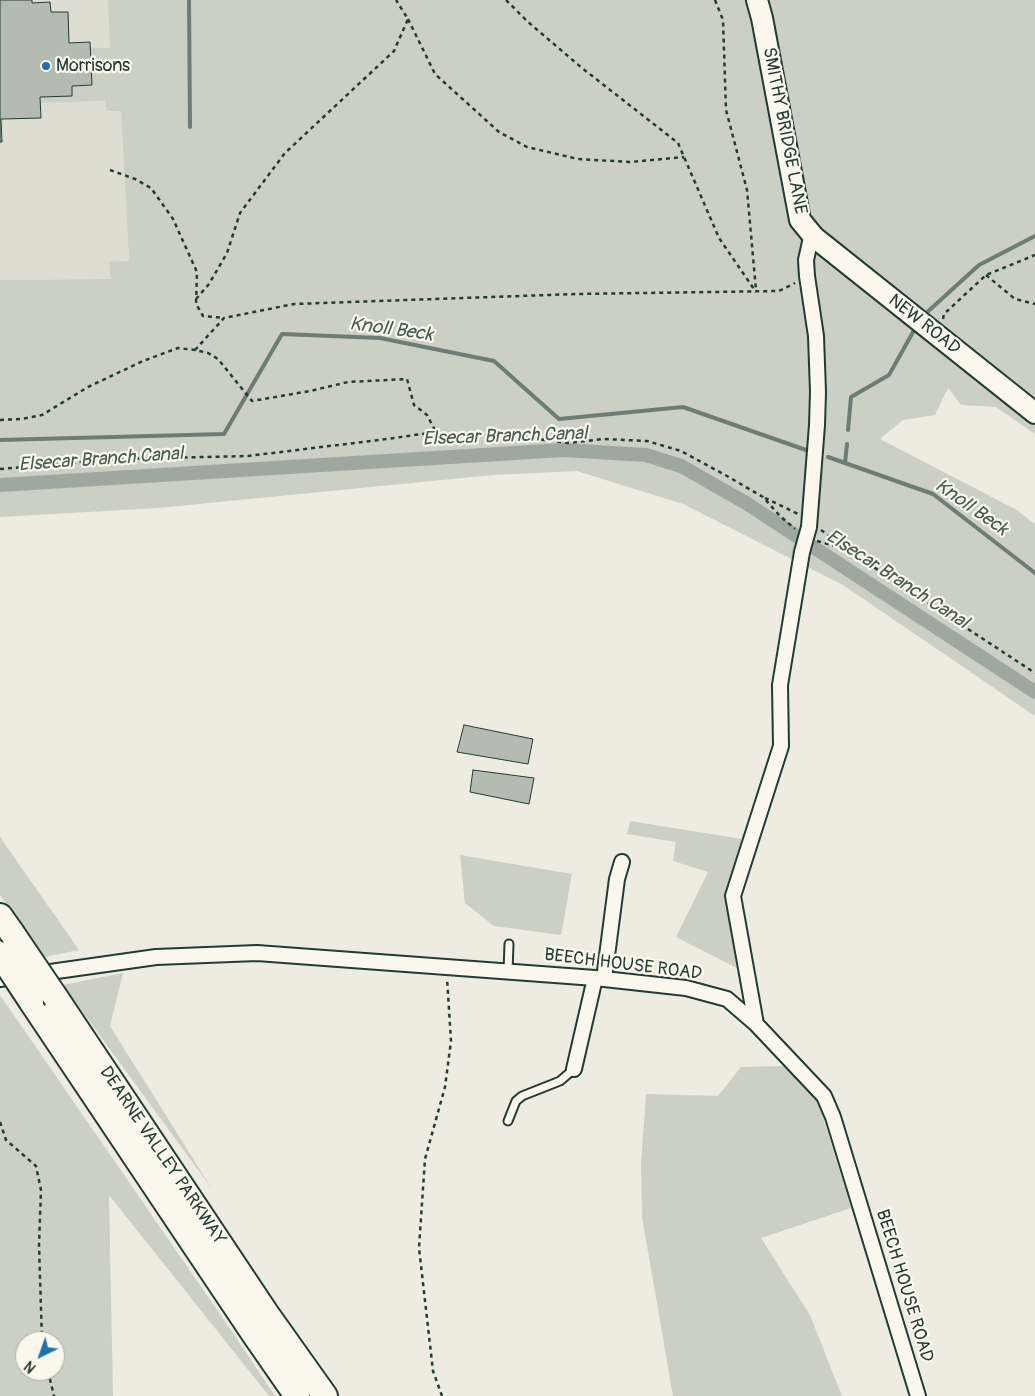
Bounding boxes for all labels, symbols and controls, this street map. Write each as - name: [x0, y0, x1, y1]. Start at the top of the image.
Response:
- street label: SMITHY BRIDGE LANE: [757, 46, 811, 216]
- place label: Morrisons: [56, 55, 130, 77]
- marker: Morrisons: [40, 60, 52, 72]
- street label: NEW ROAD: [884, 290, 964, 360]
- water label: Knoll Beck: [348, 313, 434, 347]
- water label: Elsecar Branch Canal: [422, 423, 588, 451]
- water label: Elsecar Branch Canal: [18, 443, 184, 477]
- water label: Knoll Beck: [930, 475, 1012, 541]
- water label: Elsecar Branch Canal: [822, 526, 972, 634]
- street label: BEECH HOUSE ROAD: [543, 945, 703, 985]
- street label: DEARNE VALLEY PARKWAY: [94, 1063, 230, 1249]
- street label: BEECH HOUSE ROAD: [870, 1207, 938, 1365]
- north arrow: [15, 1331, 65, 1381]
- text: N: [21, 1357, 40, 1376]

